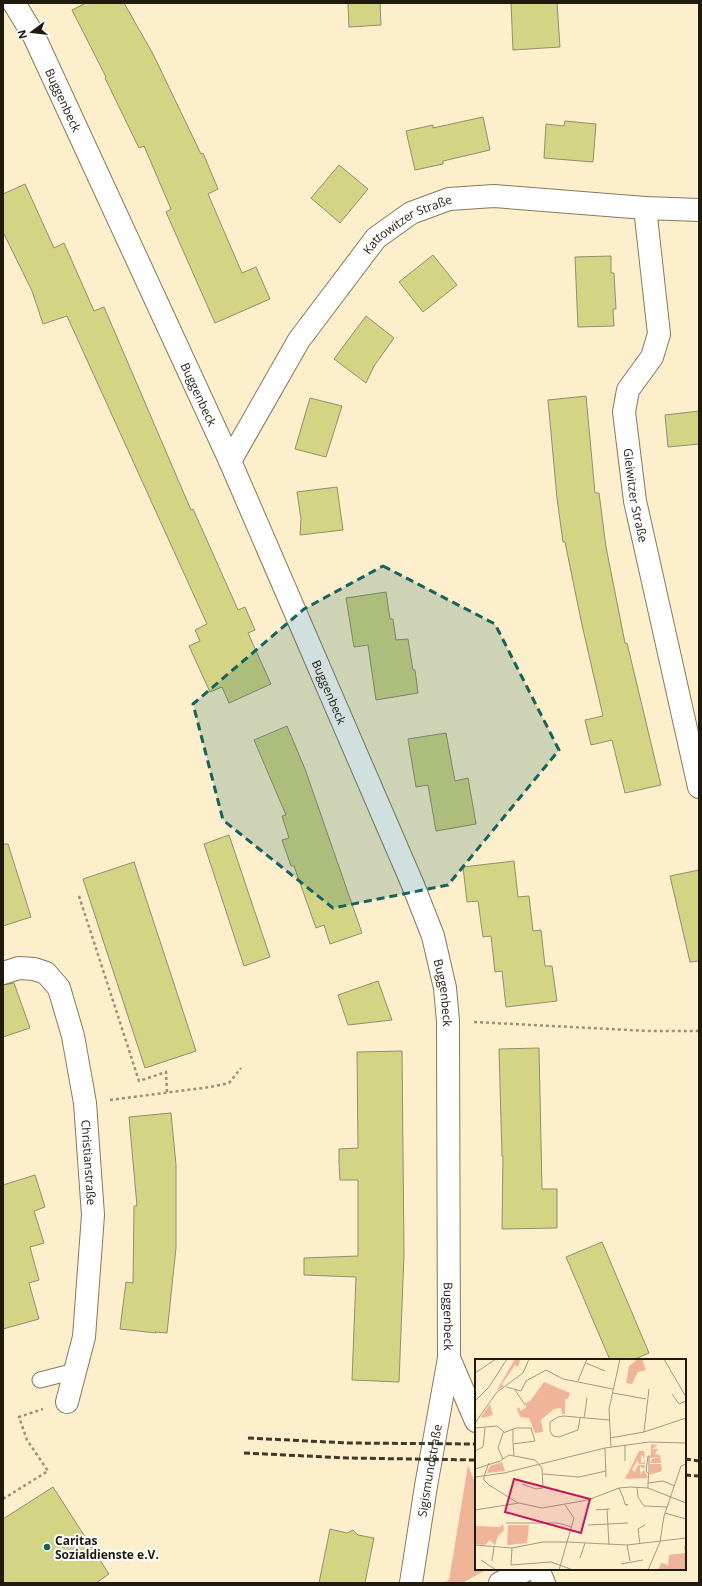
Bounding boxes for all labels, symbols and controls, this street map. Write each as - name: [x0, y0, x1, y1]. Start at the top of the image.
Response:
- north arrow: [12, 12, 52, 52]
- text: N: [13, 28, 30, 41]
- street label: Buggenbeck: [41, 65, 86, 135]
- street label: Kattowitzer Straße: [358, 190, 454, 257]
- street label: Buggenbeck: [177, 360, 222, 429]
- street label: Gleiwitzer Straße: [620, 447, 653, 544]
- street label: Buggenbeck: [308, 657, 351, 727]
- street label: Buggenbeck: [430, 957, 457, 1027]
- street label: Christianstraße: [78, 1119, 101, 1206]
- street label: Buggenbeck: [440, 1282, 457, 1351]
- inset map: [475, 1359, 686, 1570]
- street label: Sigismundstraße: [413, 1422, 446, 1518]
- place label: Caritas Sozialdienste e.V.: [55, 1532, 159, 1563]
- marker: Caritas Sozialdienste e.V.: [42, 1542, 52, 1552]

